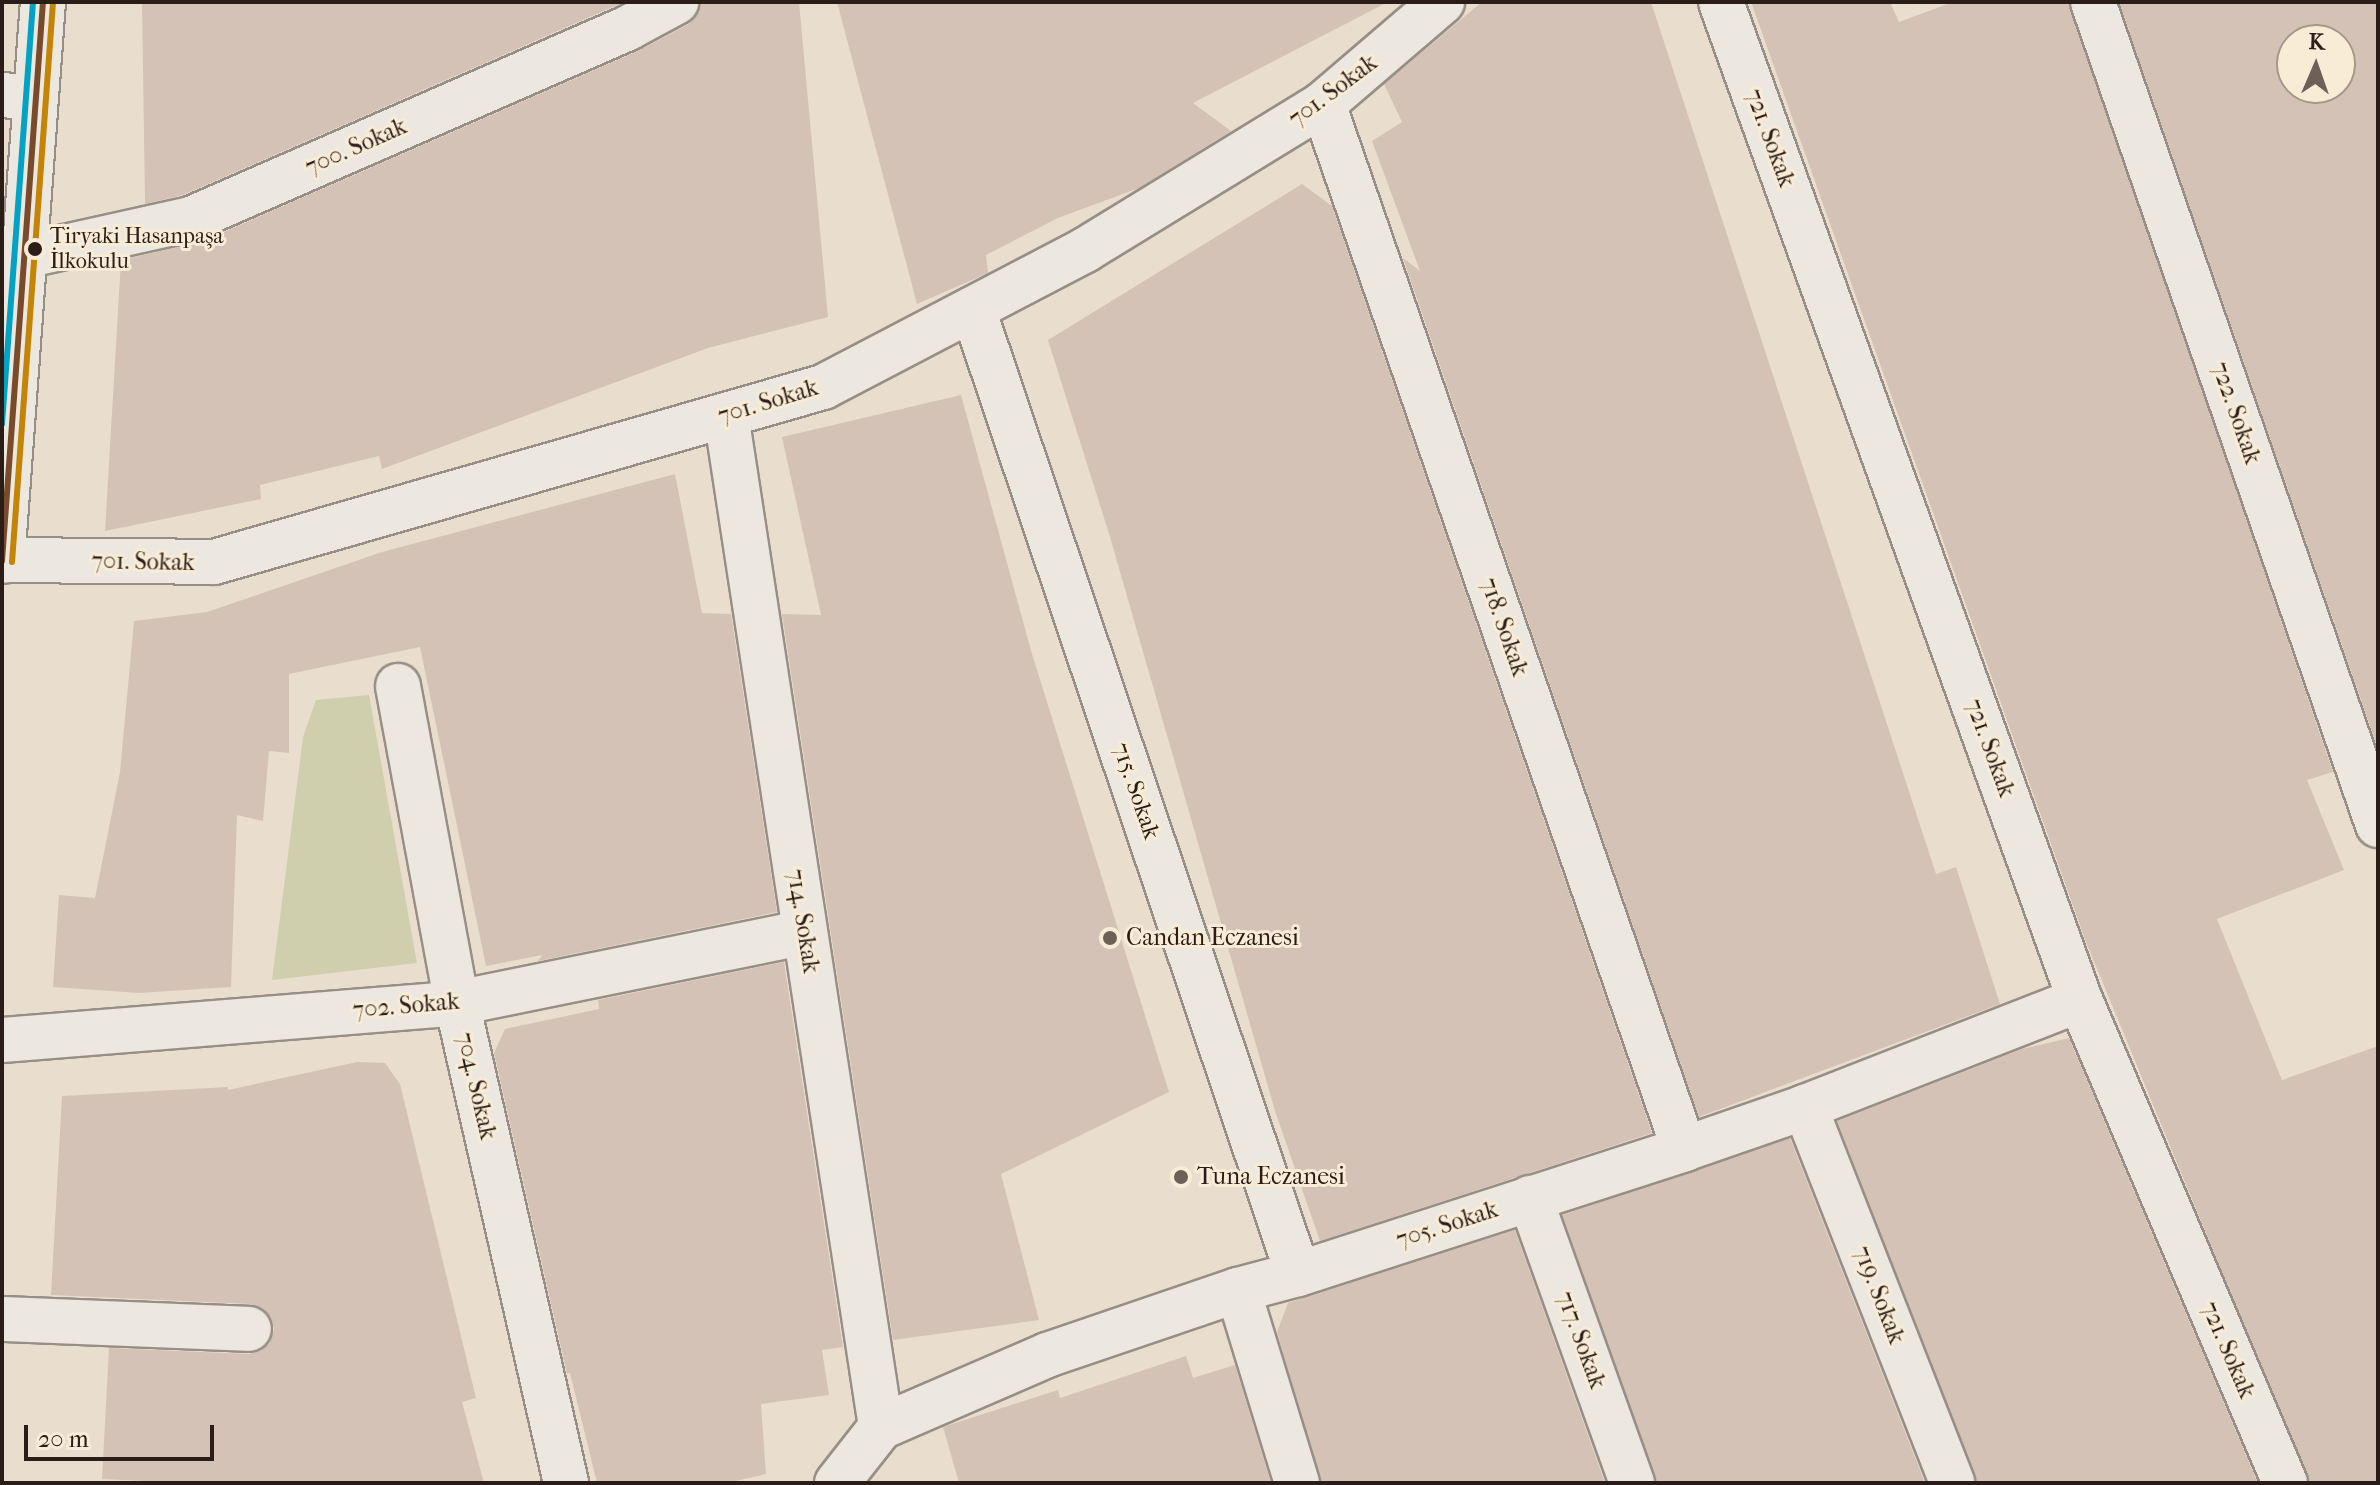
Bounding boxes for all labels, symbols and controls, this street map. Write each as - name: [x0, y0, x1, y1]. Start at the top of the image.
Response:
- north arrow: [2276, 24, 2356, 104]
- text: K: [2308, 29, 2325, 55]
- street label: 701. Sokak: [1283, 48, 1383, 134]
- street label: 721. Sokak: [1739, 85, 1801, 191]
- street label: 700. Sokak: [301, 112, 411, 182]
- place label: Tiryaki Hasanpaşa İlkokulu: [50, 223, 223, 274]
- marker: Tiryaki Hasanpaşa İlkokulu: [27, 241, 43, 257]
- street label: 722. Sokak: [2205, 358, 2267, 468]
- street label: 701. Sokak: [714, 373, 822, 431]
- street label: 701. Sokak: [91, 547, 195, 577]
- street label: 718. Sokak: [1474, 574, 1534, 680]
- street label: 721. Sokak: [1959, 695, 2021, 801]
- street label: 715. Sokak: [1106, 739, 1166, 843]
- street label: 714. Sokak: [781, 867, 825, 975]
- place label: Candan Eczanesi: [1126, 924, 1299, 952]
- marker: Candan Eczanesi: [1101, 929, 1119, 947]
- street label: 702. Sokak: [351, 987, 461, 1025]
- street label: 704. Sokak: [450, 1030, 502, 1142]
- place label: Tuna Eczanesi: [1197, 1163, 1345, 1191]
- marker: Tuna Eczanesi: [1172, 1168, 1190, 1186]
- street label: 705. Sokak: [1393, 1195, 1501, 1255]
- street label: 719. Sokak: [1847, 1242, 1911, 1348]
- street label: 717. Sokak: [1550, 1288, 1612, 1392]
- street label: 721. Sokak: [2195, 1297, 2261, 1403]
- scale bar: [28, 1409, 218, 1459]
- text: 20 m: [38, 1425, 89, 1453]

